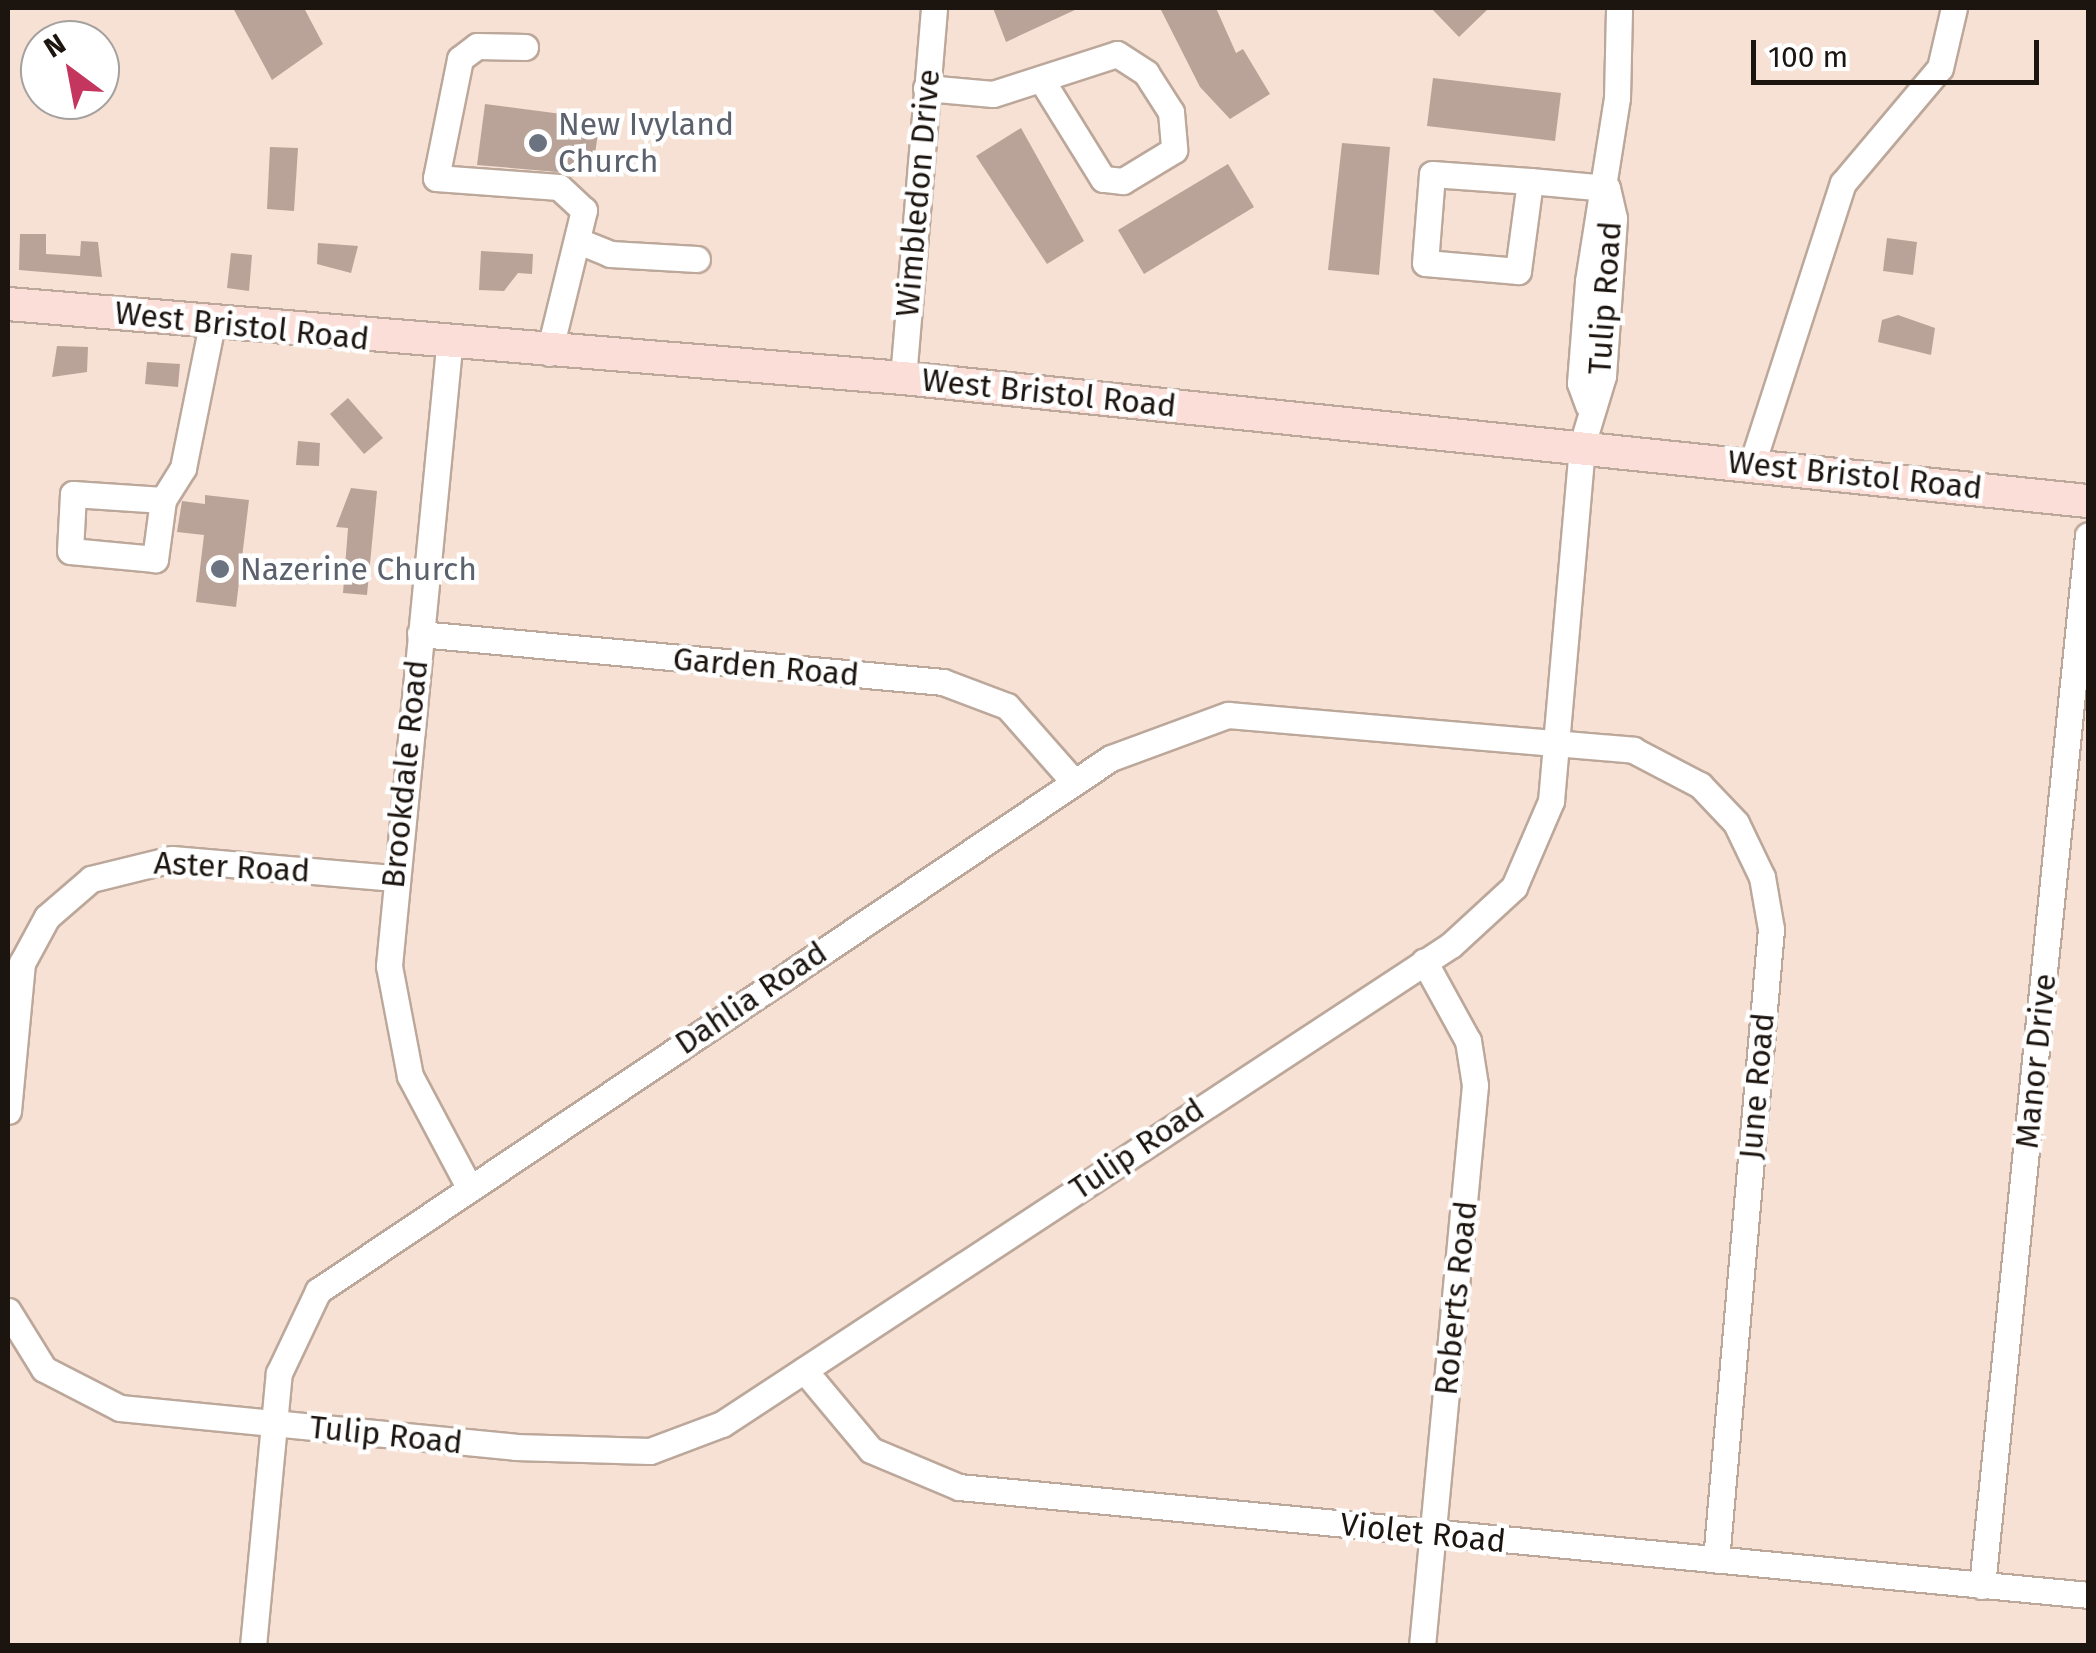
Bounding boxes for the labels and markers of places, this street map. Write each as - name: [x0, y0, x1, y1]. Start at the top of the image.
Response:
- place label: New Ivyland Church: [558, 106, 734, 181]
- marker: New Ivyland Church: [527, 132, 549, 154]
- place label: Nazerine Church: [240, 550, 477, 588]
- marker: Nazerine Church: [209, 558, 231, 580]

